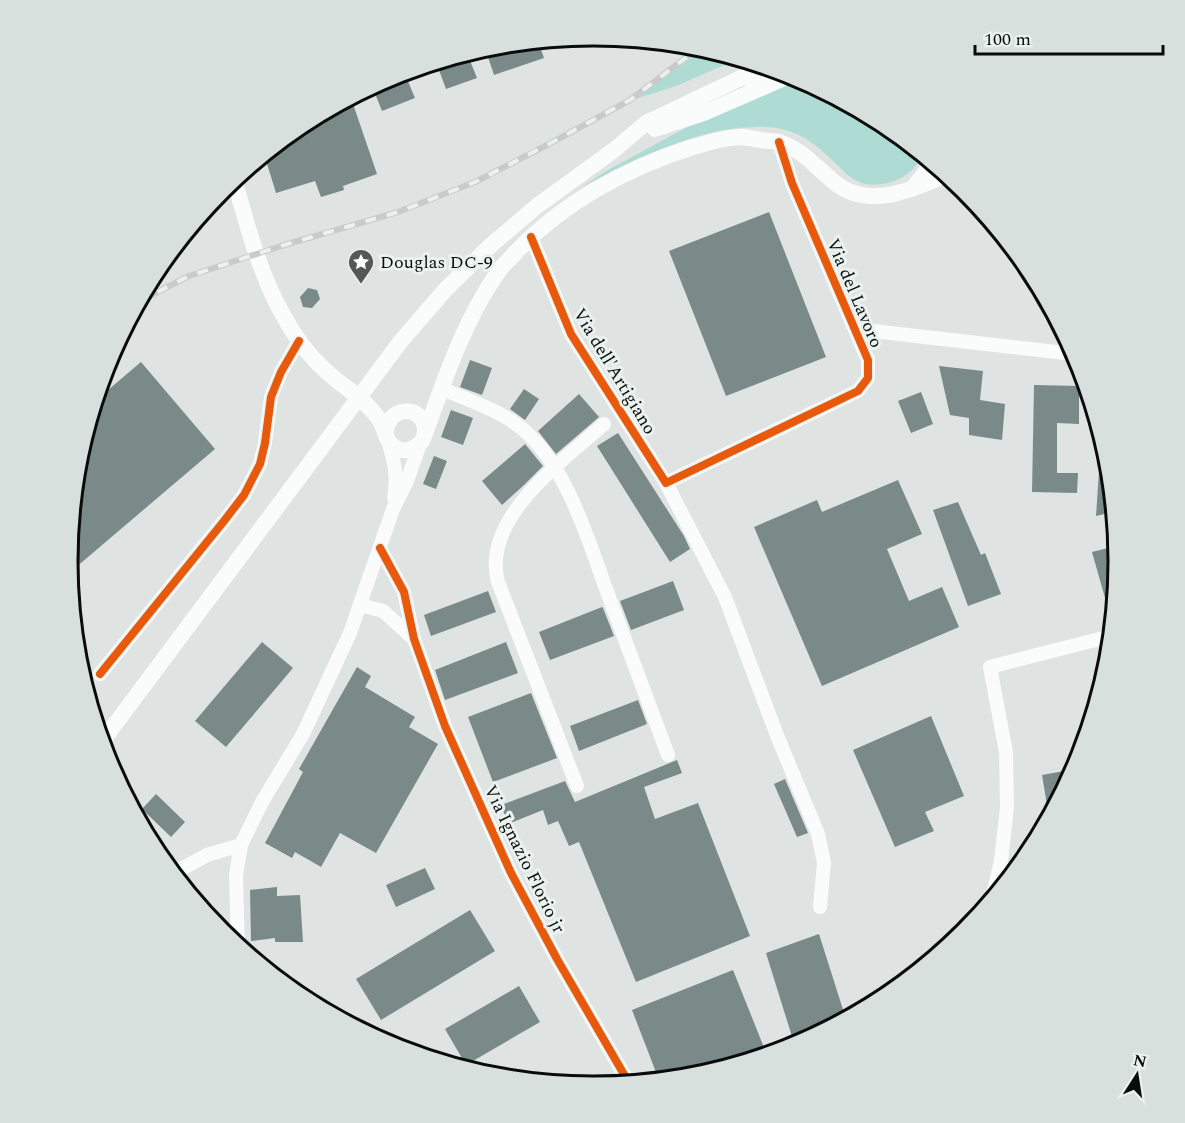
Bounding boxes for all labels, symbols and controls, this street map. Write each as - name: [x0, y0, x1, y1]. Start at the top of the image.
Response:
- scale bar: [975, 18, 1162, 56]
- text: 100 m: [984, 26, 1031, 53]
- street label: Via del Lavoro: [819, 234, 890, 352]
- place icon: Douglas DC-9: [346, 247, 376, 285]
- place label: Douglas DC-9: [380, 249, 493, 276]
- street label: Via dell'Artigiano: [566, 303, 663, 440]
- street label: Via Ignazio Florio jr: [477, 781, 572, 938]
- north arrow: [1107, 1045, 1167, 1105]
- text: N: [1131, 1048, 1149, 1074]

